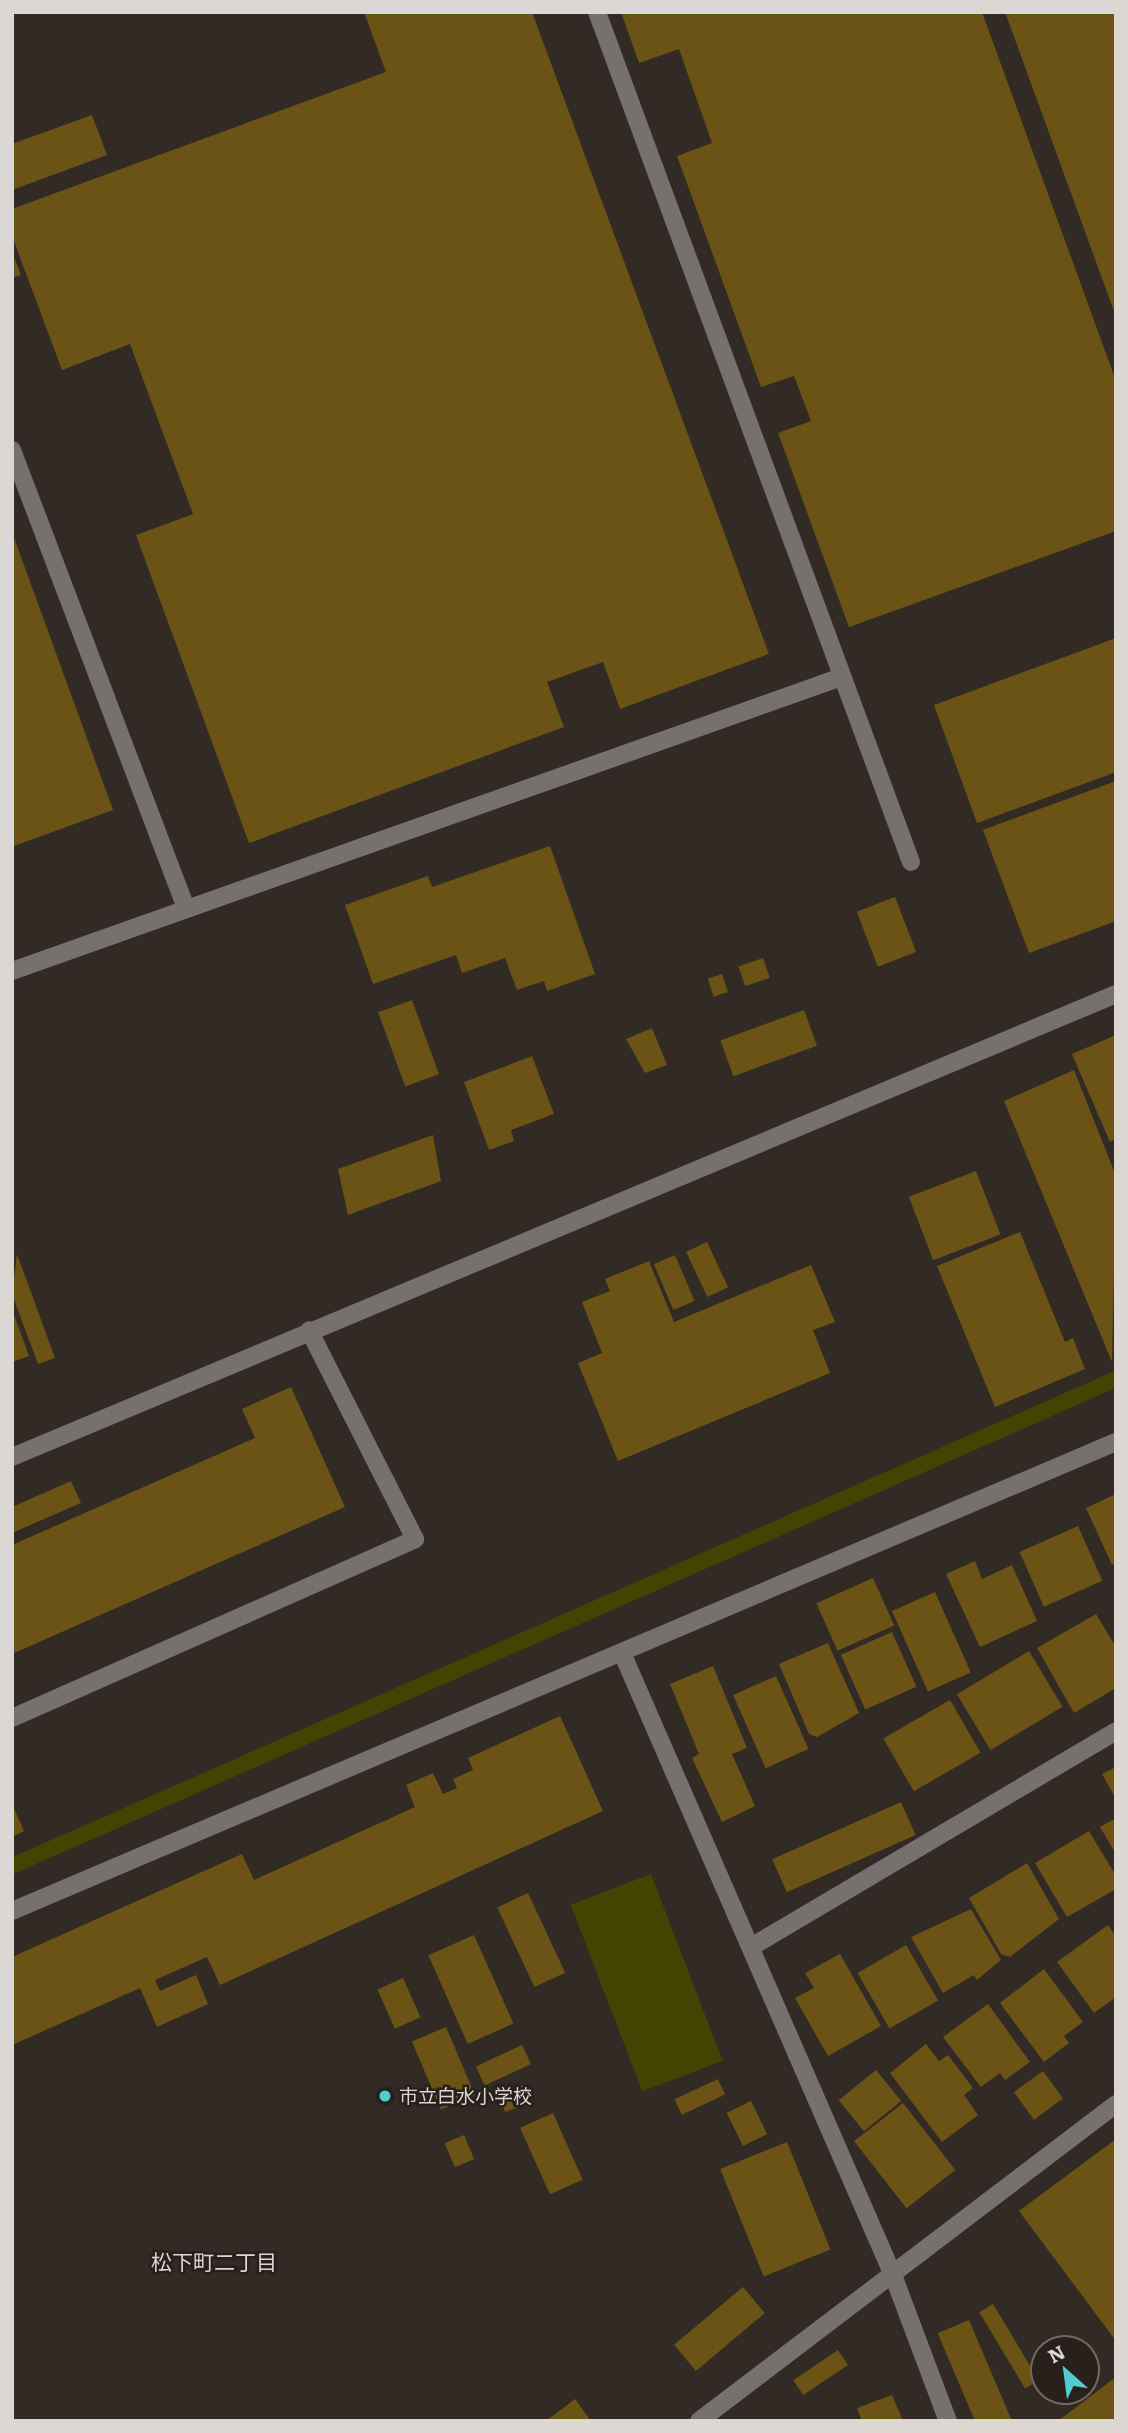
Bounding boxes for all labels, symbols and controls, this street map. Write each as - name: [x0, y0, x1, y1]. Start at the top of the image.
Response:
- place label: 市立白水小学校: [399, 2085, 532, 2107]
- marker: 市立白水小学校: [377, 2088, 393, 2104]
- district label: 松下町二丁目: [151, 2248, 277, 2274]
- north arrow: [1030, 2335, 1100, 2405]
- text: N: [1042, 2337, 1070, 2369]

